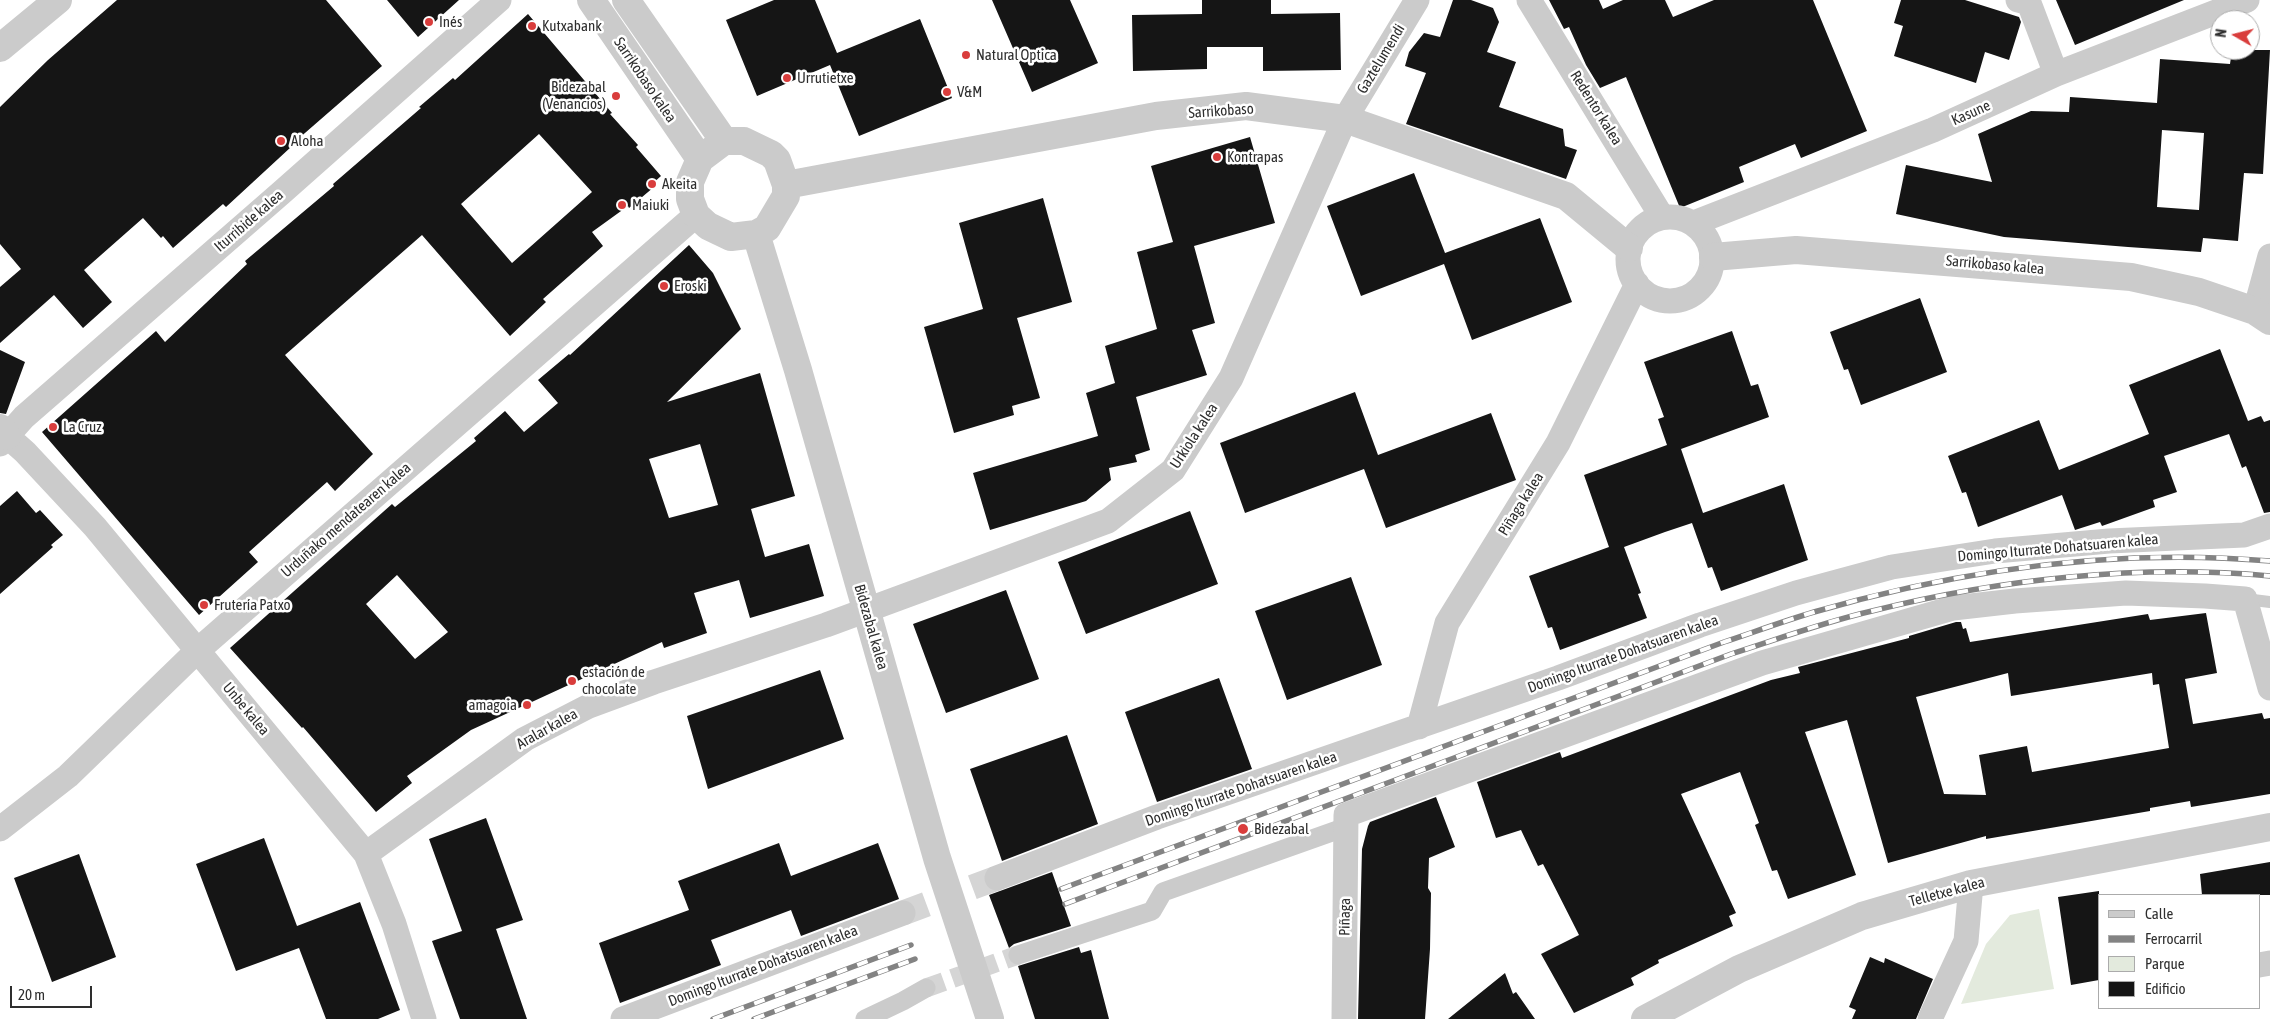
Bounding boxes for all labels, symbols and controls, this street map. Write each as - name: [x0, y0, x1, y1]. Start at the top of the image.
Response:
- north arrow: [2210, 10, 2260, 60]
- place label: Inés: [439, 13, 462, 31]
- marker: Inés: [423, 16, 435, 28]
- place label: Kutxabank: [542, 17, 602, 35]
- marker: Kutxabank: [526, 20, 538, 32]
- street label: Gaztelumendi: [1353, 21, 1409, 97]
- text: N: [2213, 28, 2230, 38]
- street label: Sarrikobaso kalea: [610, 34, 680, 126]
- place label: Natural Optica: [976, 46, 1057, 64]
- marker: Natural Optica: [960, 49, 972, 61]
- street label: Redentor kalea: [1566, 67, 1626, 149]
- place label: Urrutietxe: [797, 69, 854, 87]
- marker: Urrutietxe: [781, 72, 793, 84]
- place label: Bidezabal (Venancios): [542, 78, 606, 113]
- place label: V&M: [957, 83, 982, 101]
- marker: V&M: [941, 86, 953, 98]
- marker: Bidezabal (Venancios): [610, 90, 622, 102]
- street label: Kasune: [1949, 97, 1993, 129]
- street label: Sarrikobaso: [1188, 100, 1254, 122]
- place label: Aloha: [291, 132, 323, 150]
- marker: Aloha: [275, 135, 287, 147]
- place label: Kontrapas: [1227, 148, 1283, 166]
- marker: Kontrapas: [1211, 151, 1223, 163]
- place label: Akeita: [662, 175, 697, 193]
- marker: Akeita: [646, 178, 658, 190]
- street label: Iturribide kalea: [211, 186, 287, 256]
- place label: Maiuki: [632, 196, 669, 214]
- marker: Maiuki: [616, 199, 628, 211]
- street label: Sarrikobaso kalea: [1945, 252, 2045, 278]
- place label: Eroski: [674, 277, 707, 295]
- marker: Eroski: [658, 280, 670, 292]
- street label: Urkiola kalea: [1166, 400, 1222, 472]
- place label: La Cruz: [63, 418, 102, 436]
- marker: La Cruz: [47, 421, 59, 433]
- street label: Urduñako mendatearen kalea: [277, 459, 415, 581]
- street label: Piñaga kalea: [1495, 469, 1547, 539]
- street label: Domingo Iturrate Dohatsuaren kalea: [1957, 530, 2159, 566]
- street label: Bidezabal kalea: [850, 582, 892, 672]
- place label: Frutería Patxo: [214, 596, 291, 614]
- marker: Frutería Patxo: [198, 599, 210, 611]
- street label: Domingo Iturrate Dohatsuaren kalea: [1525, 611, 1721, 697]
- place label: estación de chocolate: [582, 663, 645, 698]
- marker: estación de chocolate: [566, 675, 578, 687]
- street label: Unbe kalea: [219, 679, 273, 739]
- place label: amagoia: [469, 696, 517, 714]
- marker: amagoia: [521, 699, 533, 711]
- street label: Aralar kalea: [513, 705, 581, 753]
- street label: Domingo Iturrate Dohatsuaren kalea: [1143, 748, 1339, 830]
- place label: Bidezabal: [1254, 820, 1309, 838]
- marker: Bidezabal: [1236, 822, 1250, 836]
- street label: Telletxe kalea: [1907, 873, 1987, 911]
- legend: [2098, 894, 2260, 1009]
- street label: Piñaga: [1336, 898, 1354, 936]
- text: Calle: [2145, 905, 2173, 922]
- street label: Domingo Iturrate Dohatsuaren kalea: [666, 921, 860, 1011]
- text: Ferrocarril: [2145, 930, 2202, 947]
- text: Parque: [2145, 955, 2185, 972]
- scale bar: [12, 976, 95, 1008]
- text: Edificio: [2145, 980, 2186, 997]
- text: 20 m: [18, 986, 45, 1003]

